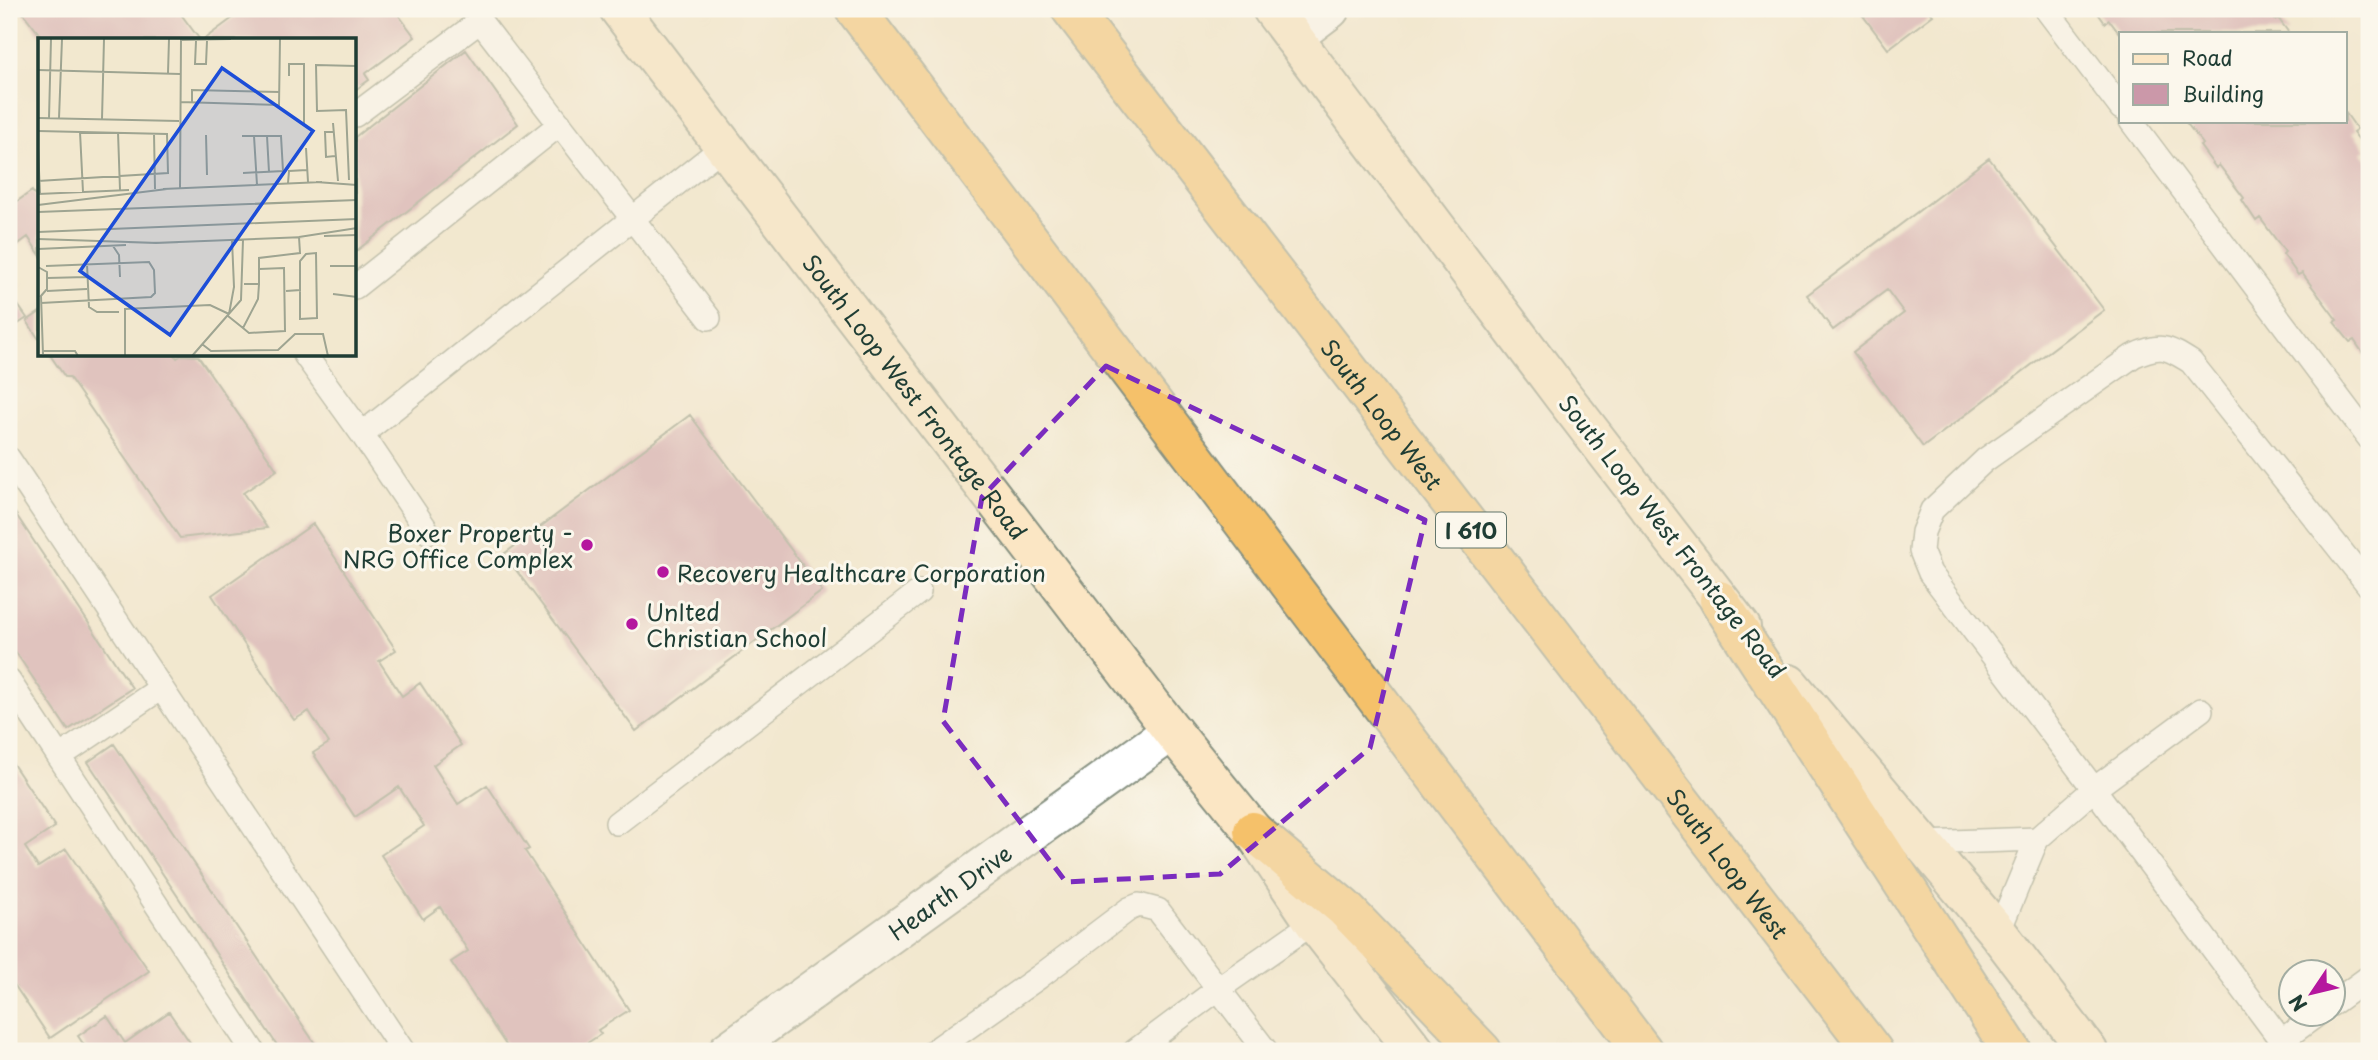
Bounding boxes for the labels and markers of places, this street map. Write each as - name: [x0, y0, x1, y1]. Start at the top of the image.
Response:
- place label: Boxer Property - NRG Office Complex: [343, 515, 573, 576]
- marker: Boxer Property - NRG Office Complex: [579, 537, 595, 553]
- place label: Recovery Healthcare Corporation: [677, 555, 1046, 590]
- marker: Recovery Healthcare Corporation: [655, 564, 671, 580]
- place label: UnIted Christian School: [646, 594, 827, 655]
- marker: UnIted Christian School: [624, 616, 640, 632]

